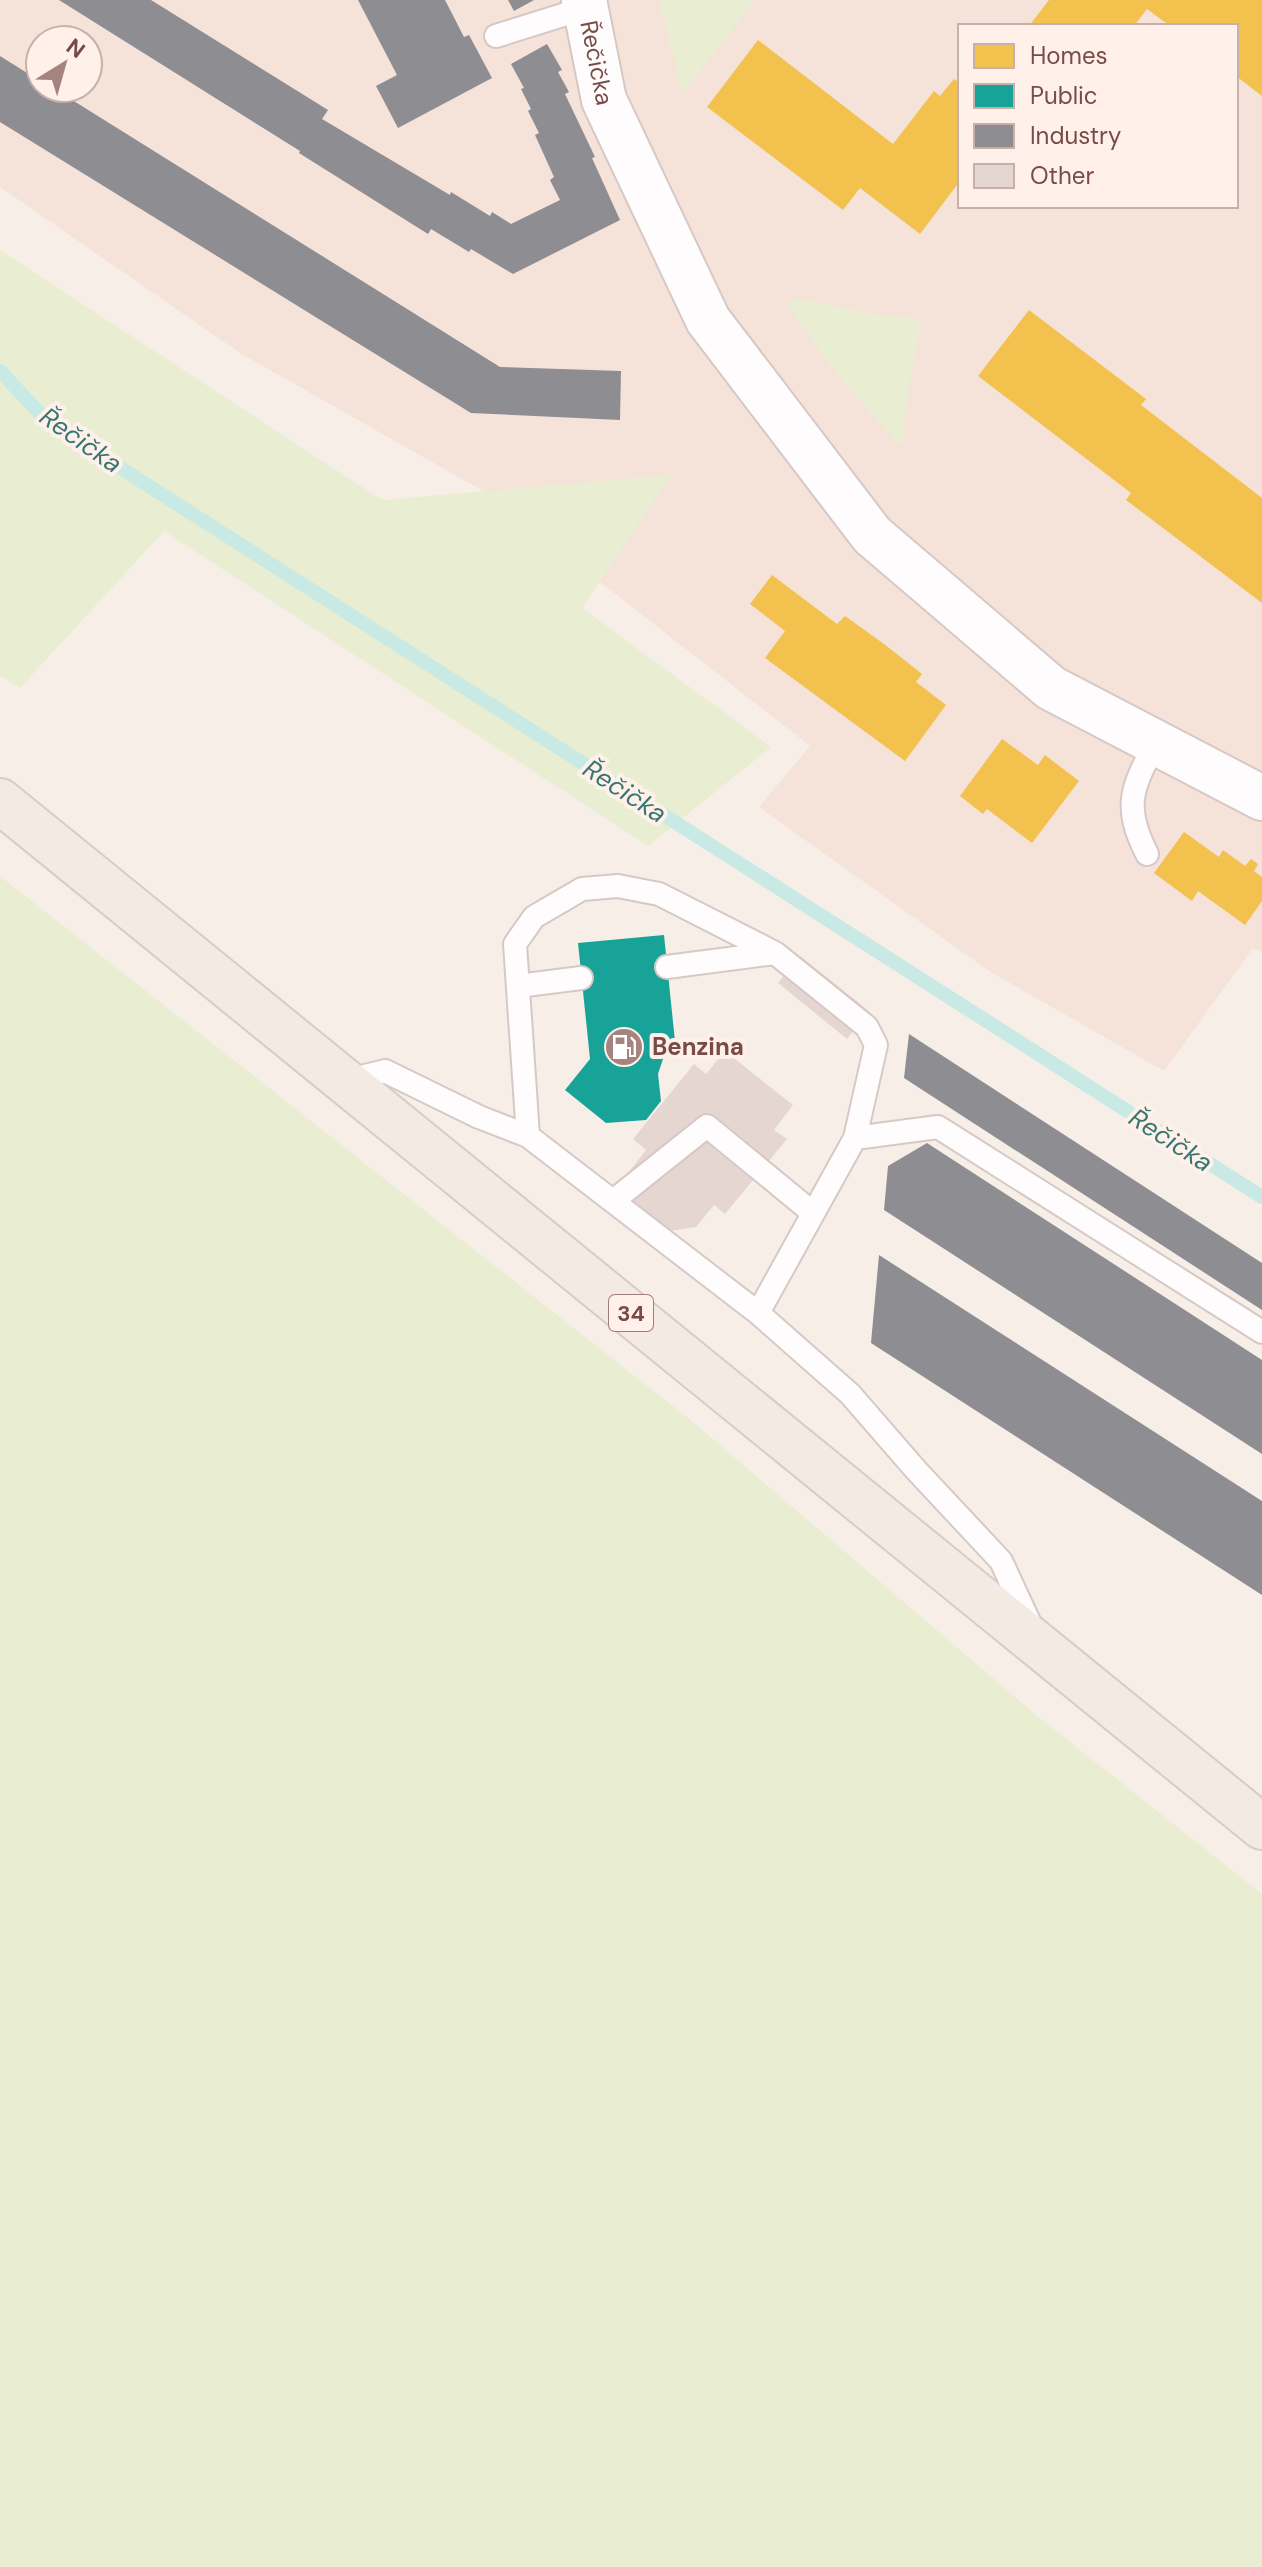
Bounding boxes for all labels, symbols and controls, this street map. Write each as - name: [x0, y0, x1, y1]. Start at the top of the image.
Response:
- street label: Řečička: [573, 18, 621, 108]
- north arrow: [24, 24, 104, 104]
- legend: [958, 24, 1238, 208]
- text: N: [61, 32, 91, 65]
- text: Homes: [1030, 40, 1108, 71]
- text: Public: [1030, 80, 1098, 111]
- text: Industry: [1030, 120, 1121, 151]
- text: Other: [1030, 160, 1094, 191]
- water label: Řečička: [33, 399, 129, 481]
- water label: Řečička: [577, 751, 673, 831]
- fuel station icon: Benzina: [603, 1026, 645, 1068]
- place label: Benzina: [652, 1031, 744, 1062]
- water label: Řečička: [1123, 1100, 1219, 1180]
- road number: 34: [609, 1295, 653, 1331]

